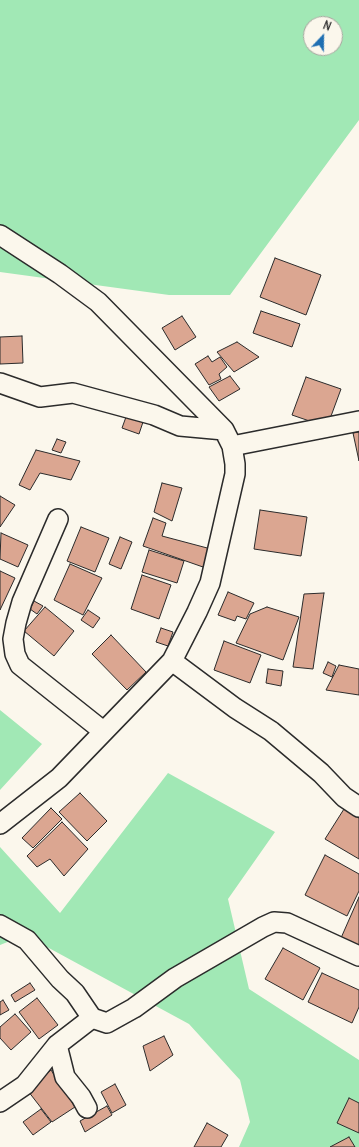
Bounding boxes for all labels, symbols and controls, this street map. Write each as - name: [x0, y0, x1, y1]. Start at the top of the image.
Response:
- north arrow: [303, 16, 343, 56]
- text: N: [321, 18, 333, 34]

